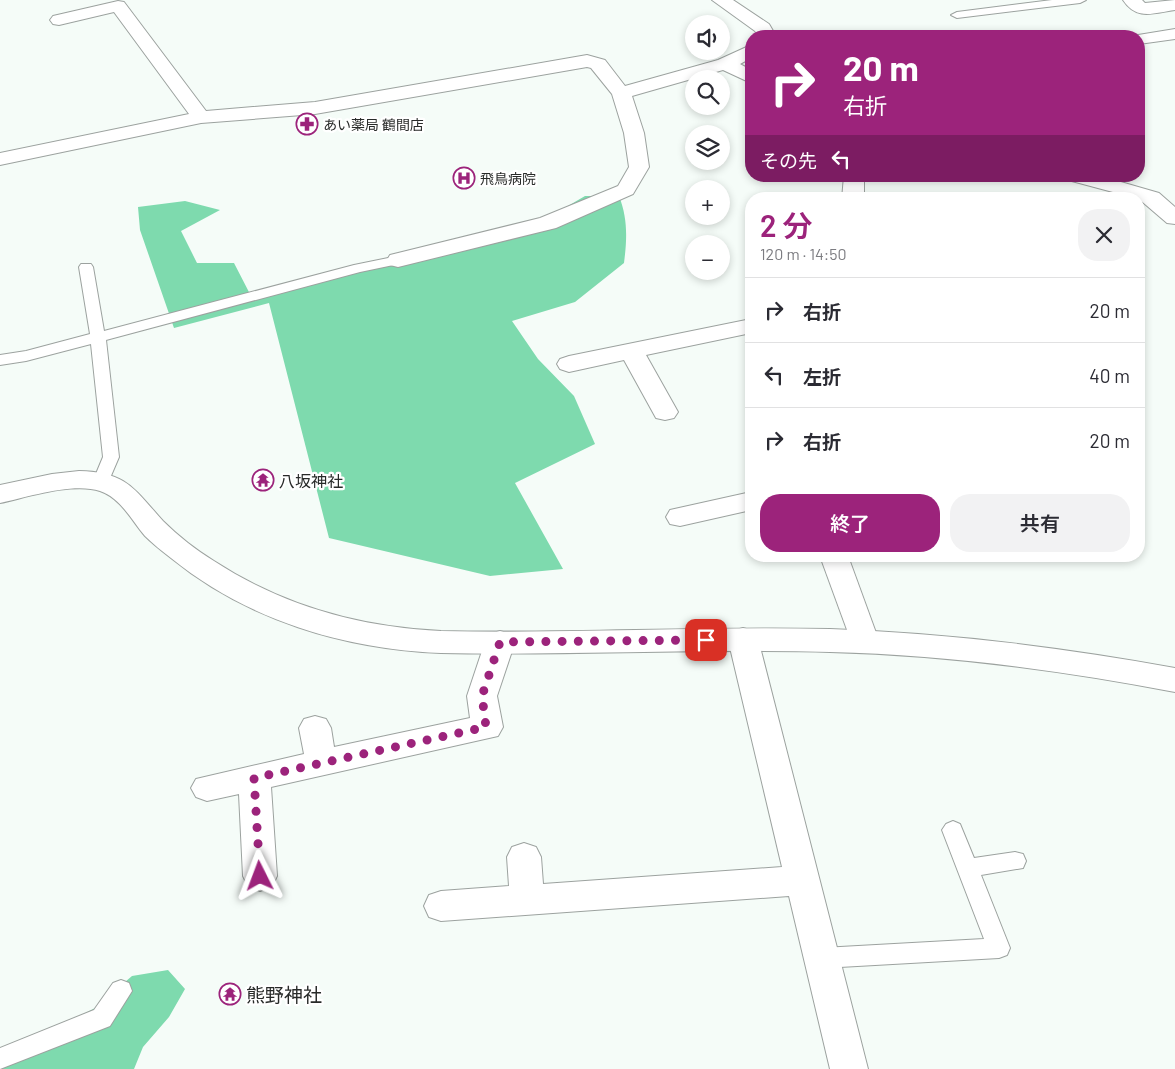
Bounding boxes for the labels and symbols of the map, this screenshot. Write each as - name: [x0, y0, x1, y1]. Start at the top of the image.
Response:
- pharmacy icon: あい薬局 鶴間店: [295, 112, 319, 136]
- place label: あい薬局 鶴間店: [323, 116, 424, 133]
- hospital icon: 飛鳥病院: [452, 166, 476, 190]
- place label: 飛鳥病院: [480, 170, 536, 187]
- temple icon: 八坂神社: [251, 468, 275, 492]
- place label: 八坂神社: [279, 471, 343, 490]
- pin: [685, 619, 727, 661]
- position arrow: [233, 849, 285, 901]
- temple icon: 熊野神社: [218, 982, 242, 1006]
- place label: 熊野神社: [246, 983, 322, 1006]

